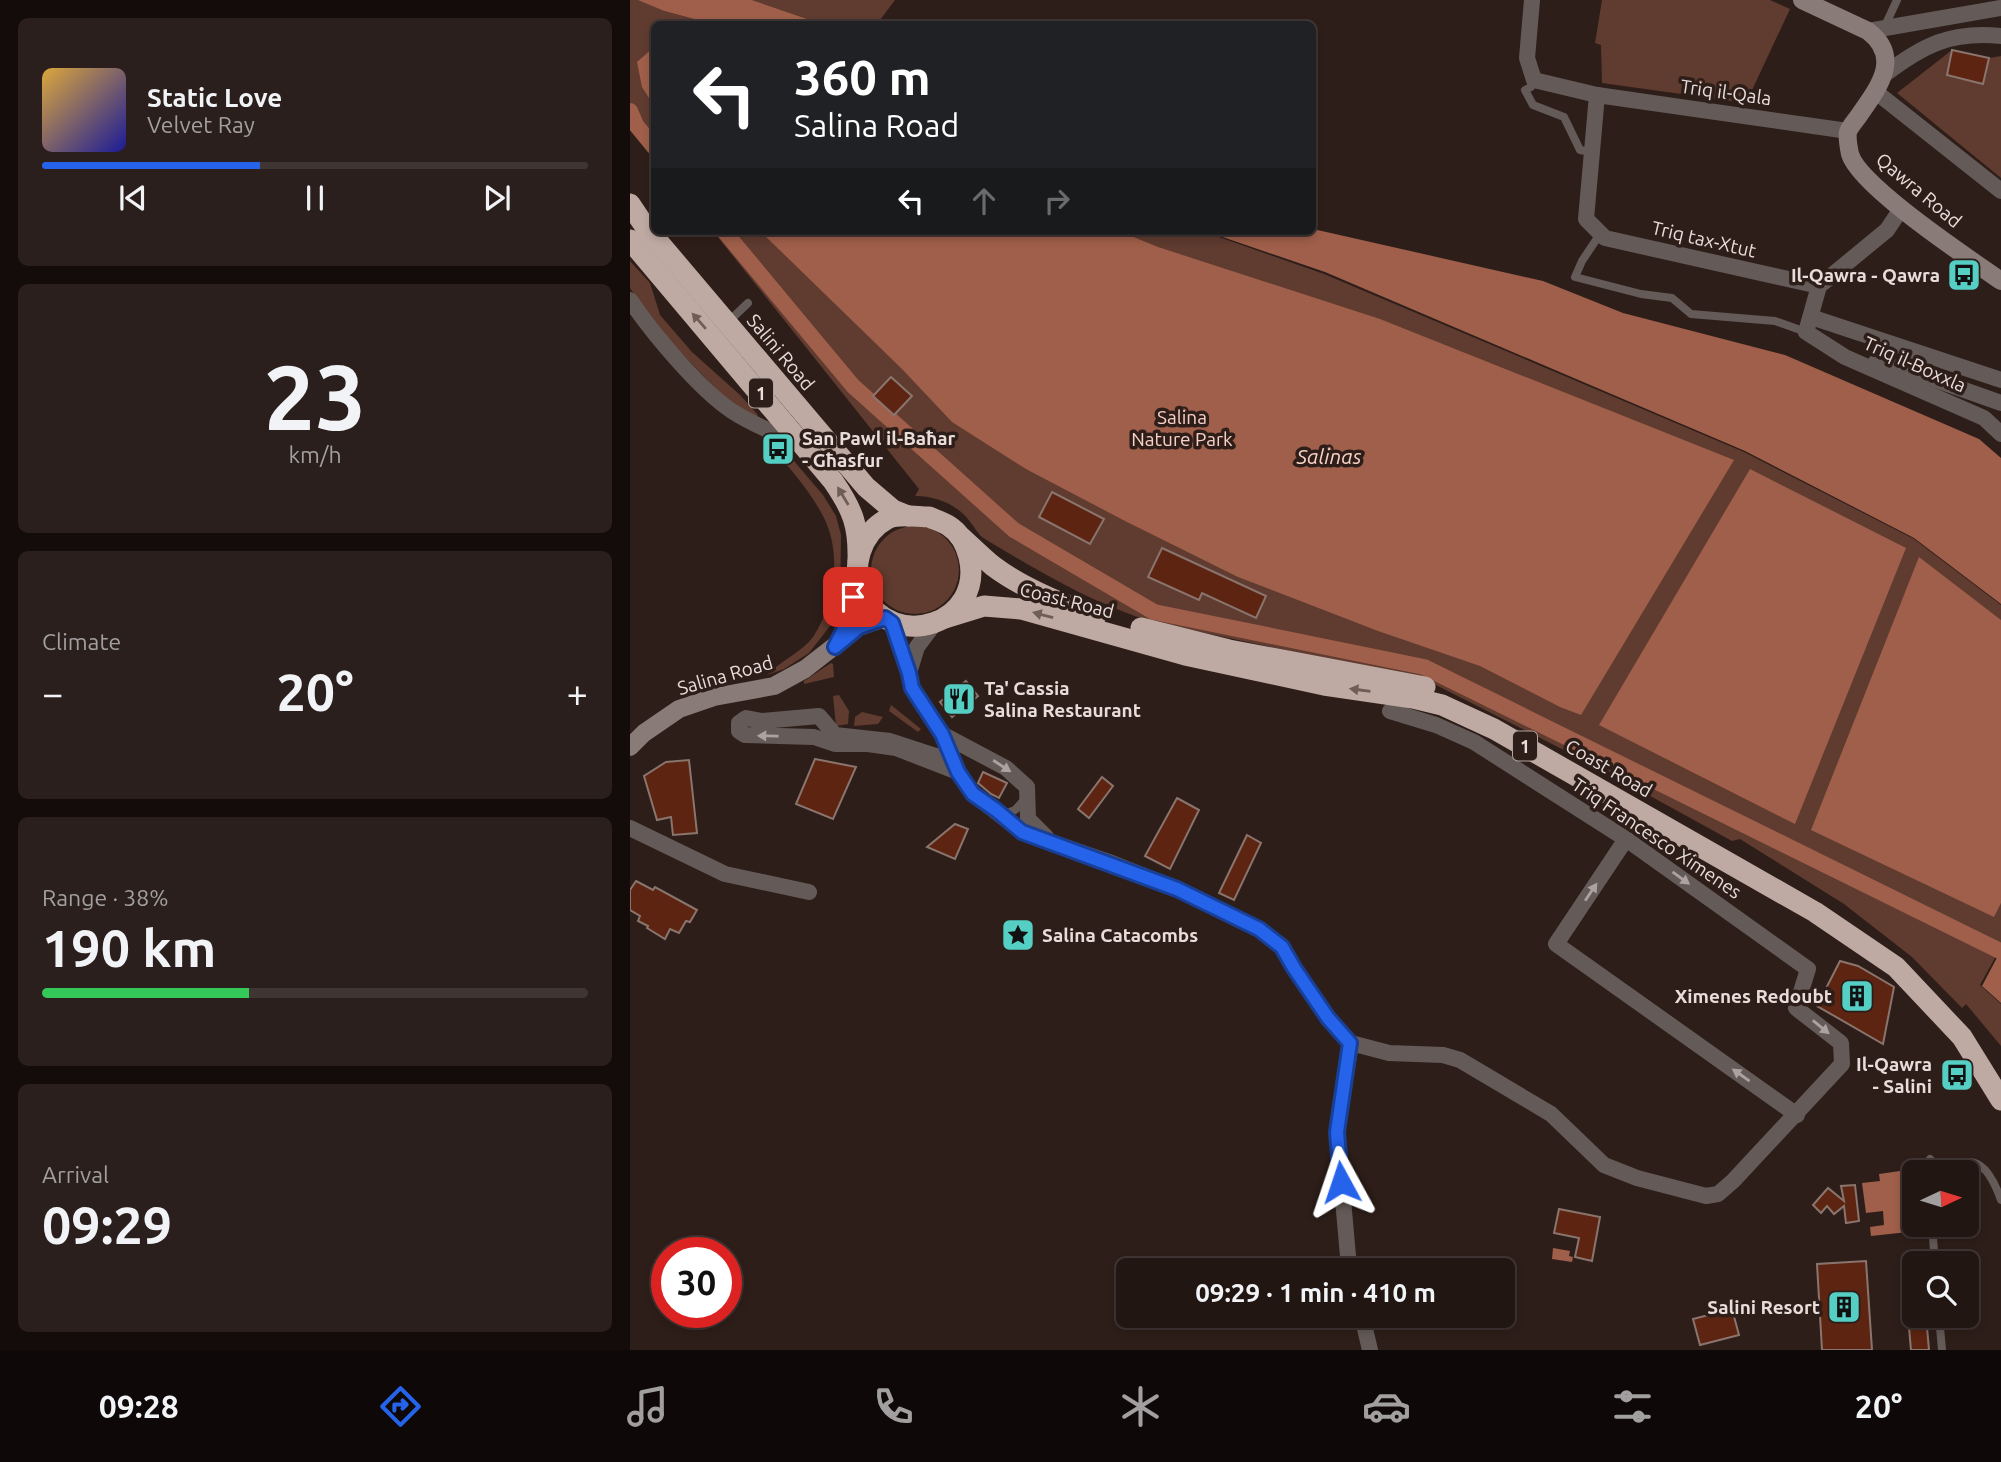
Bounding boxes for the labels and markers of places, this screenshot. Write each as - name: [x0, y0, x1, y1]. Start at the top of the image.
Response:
- bus stop icon: Il-Qawra - Qawra: [1945, 256, 1983, 294]
- place label: Il-Qawra - Qawra: [1791, 264, 1940, 286]
- place label: San Pawl il-Baħar - Għasfur: [802, 427, 956, 471]
- bus stop icon: San Pawl il-Baħar - Għasfur: [759, 430, 797, 468]
- pin: [823, 567, 883, 627]
- place label: Ta' Cassia Salina Restaurant: [984, 677, 1141, 721]
- restaurant icon: Ta' Cassia Salina Restaurant: [940, 680, 978, 718]
- place icon: Salina Catacombs: [999, 916, 1037, 954]
- place label: Salina Catacombs: [1042, 924, 1198, 946]
- building icon: Ximenes Redoubt: [1838, 977, 1876, 1015]
- place label: Ximenes Redoubt: [1675, 985, 1832, 1007]
- place label: Il-Qawra - Salini: [1856, 1053, 1932, 1097]
- bus stop icon: Il-Qawra - Salini: [1938, 1056, 1976, 1094]
- building icon: Salini Resort: [1825, 1288, 1863, 1326]
- place label: Salini Resort: [1707, 1296, 1820, 1318]

